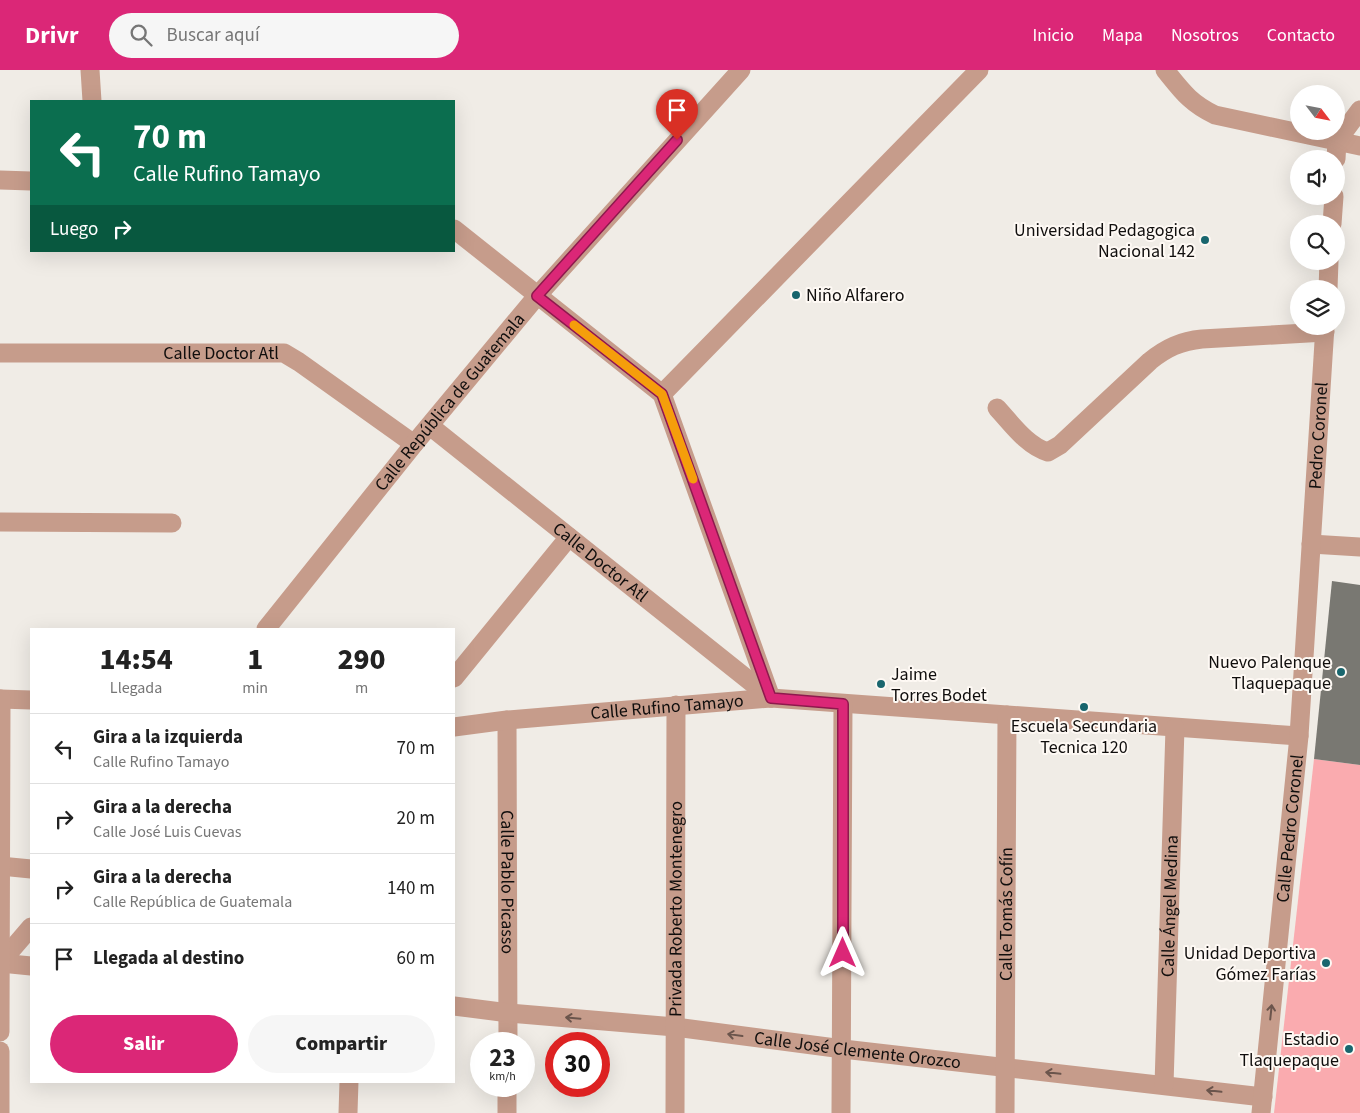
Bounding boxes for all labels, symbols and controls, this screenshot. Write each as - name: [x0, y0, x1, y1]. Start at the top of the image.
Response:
- search box: [109, 13, 459, 58]
- text: Drivr: [25, 18, 79, 53]
- icon: search: [127, 21, 155, 49]
- text: Buscar aquí: [167, 22, 260, 49]
- text: Inicio: [1033, 23, 1074, 48]
- text: Mapa: [1102, 23, 1143, 48]
- text: Nosotros: [1171, 23, 1239, 48]
- text: Contacto: [1267, 23, 1335, 48]
- north arrow: [1290, 85, 1345, 140]
- map controls: [1290, 85, 1345, 335]
- pin: [656, 89, 698, 140]
- icon: arrive: [663, 96, 691, 124]
- text: 70 m: [133, 112, 207, 162]
- icon: left: [50, 120, 115, 185]
- button: sound: [1290, 150, 1345, 205]
- text: Calle Rufino Tamayo: [133, 158, 321, 190]
- icon: right: [108, 215, 136, 243]
- button: search: [1290, 215, 1345, 270]
- text: Luego: [50, 216, 98, 243]
- place label: Universidad Pedagogica Nacional 142: [1014, 218, 1195, 264]
- marker: Universidad Pedagogica Nacional 142: [1199, 234, 1211, 246]
- button: layers: [1290, 280, 1345, 335]
- place label: Niño Alfarero: [806, 283, 904, 308]
- marker: Niño Alfarero: [790, 289, 802, 301]
- street label: Calle República de Guatemala: [369, 307, 531, 496]
- street label: Calle Doctor Atl: [163, 341, 279, 366]
- street label: Pedro Coronel: [1302, 381, 1334, 490]
- street label: Calle Doctor Atl: [547, 516, 653, 608]
- text: 14:54: [99, 638, 173, 681]
- text: 1: [247, 638, 263, 681]
- text: 290: [338, 638, 386, 681]
- place label: Nuevo Palenque Tlaquepaque: [1208, 650, 1331, 696]
- place label: Jaime Torres Bodet: [891, 662, 987, 708]
- marker: Nuevo Palenque Tlaquepaque: [1335, 666, 1347, 678]
- text: Llegada: [110, 677, 162, 699]
- text: min: [242, 677, 268, 699]
- text: m: [355, 677, 368, 699]
- marker: Jaime Torres Bodet: [875, 678, 887, 690]
- street label: Calle Rufino Tamayo: [589, 688, 745, 726]
- marker: Escuela Secundaria Tecnica 120: [1078, 701, 1090, 713]
- place label: Escuela Secundaria Tecnica 120: [1011, 714, 1157, 760]
- text: Gira a la izquierda: [93, 724, 243, 751]
- icon: left: [50, 735, 78, 763]
- text: 70 m: [397, 735, 435, 762]
- text: Calle Rufino Tamayo: [93, 751, 229, 773]
- street label: Calle Pedro Coronel: [1270, 753, 1310, 904]
- text: Gira a la derecha: [93, 794, 232, 821]
- street label: Privada Roberto Montenegro: [663, 801, 688, 1017]
- icon: right: [50, 805, 78, 833]
- text: 20 m: [397, 805, 435, 832]
- street label: Calle Pablo Picasso: [495, 810, 520, 954]
- text: Calle José Luis Cuevas: [93, 821, 241, 843]
- street label: Calle Ángel Medina: [1155, 835, 1184, 977]
- street label: Calle Tomás Cofín: [993, 847, 1019, 981]
- text: Gira a la derecha: [93, 864, 232, 891]
- icon: right: [50, 875, 78, 903]
- text: 140 m: [387, 875, 435, 902]
- text: Calle República de Guatemala: [93, 891, 292, 913]
- position arrow: [816, 926, 868, 978]
- place label: Unidad Deportiva Gómez Farías: [1184, 941, 1316, 987]
- icon: arrive: [50, 945, 78, 973]
- text: Llegada al destino: [93, 945, 244, 972]
- text: 60 m: [397, 945, 435, 972]
- marker: Unidad Deportiva Gómez Farías: [1320, 957, 1332, 969]
- one-way arrow: [1266, 1005, 1276, 1021]
- one-way arrow: [566, 1014, 582, 1023]
- button: Salir: [50, 1015, 238, 1073]
- button: Compartir: [248, 1015, 435, 1073]
- street label: Calle José Clemente Orozco: [753, 1025, 962, 1075]
- place label: Estadio Tlaquepaque: [1239, 1027, 1339, 1073]
- one-way arrow: [727, 1030, 743, 1040]
- speed limit sign: 30: [545, 1032, 610, 1097]
- text: 23: [489, 1040, 516, 1076]
- marker: Estadio Tlaquepaque: [1343, 1043, 1355, 1055]
- text: km/h: [489, 1068, 516, 1085]
- one-way arrow: [1045, 1068, 1061, 1078]
- one-way arrow: [1207, 1086, 1223, 1096]

